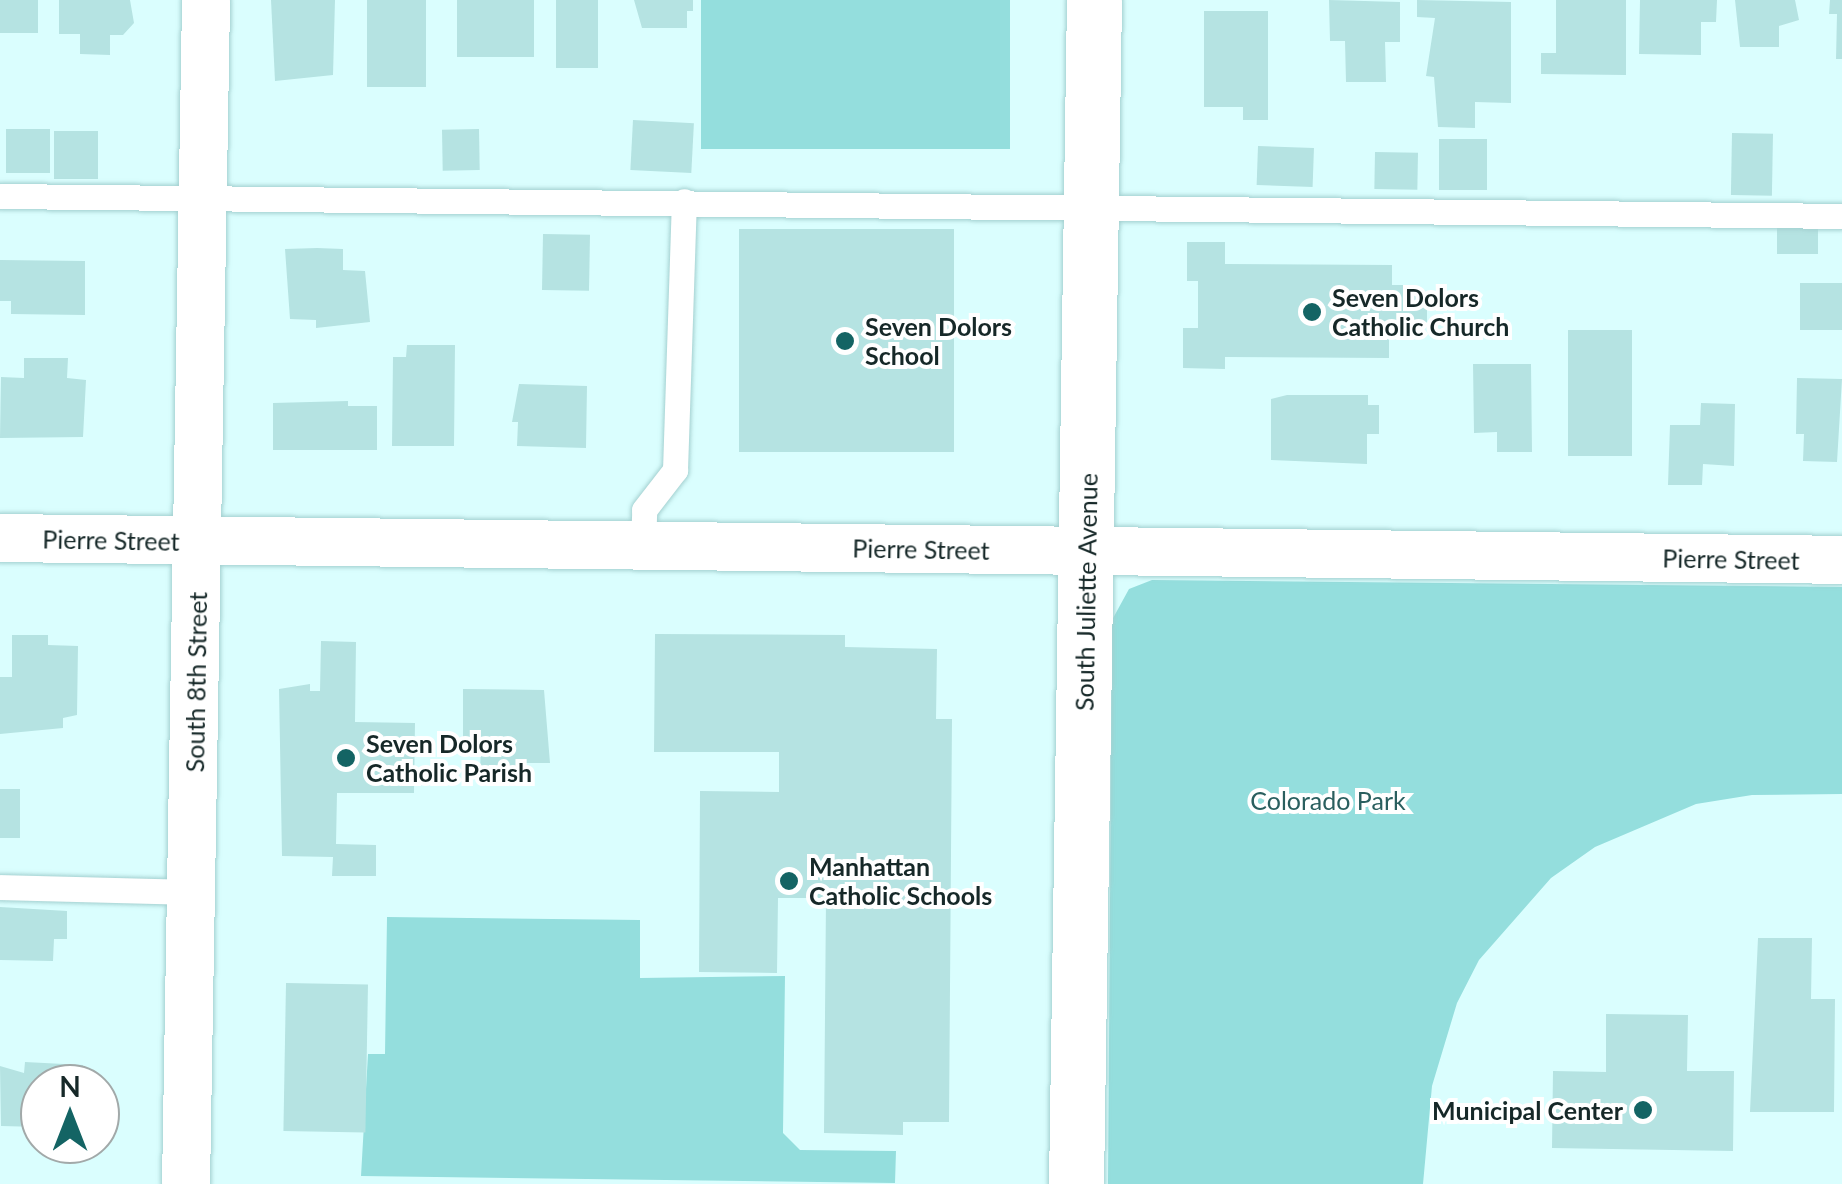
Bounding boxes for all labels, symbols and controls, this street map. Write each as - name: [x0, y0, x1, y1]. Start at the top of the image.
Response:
- place label: Seven Dolors Catholic Church: [1332, 283, 1509, 342]
- marker: Seven Dolors Catholic Church: [1301, 301, 1323, 323]
- place label: Seven Dolors School: [865, 312, 1012, 371]
- marker: Seven Dolors School: [834, 330, 856, 352]
- street label: South Juliette Avenue: [1069, 472, 1103, 712]
- street label: Pierre Street: [42, 524, 180, 556]
- street label: Pierre Street: [852, 533, 990, 565]
- street label: Pierre Street: [1662, 543, 1800, 575]
- street label: South 8th Street: [179, 591, 213, 773]
- place label: Seven Dolors Catholic Parish: [366, 729, 532, 788]
- marker: Seven Dolors Catholic Parish: [335, 747, 357, 769]
- park label: Colorado Park: [1250, 785, 1406, 815]
- place label: Manhattan Catholic Schools: [809, 852, 992, 911]
- marker: Manhattan Catholic Schools: [778, 870, 800, 892]
- north arrow: [20, 1064, 120, 1164]
- text: N: [59, 1069, 81, 1103]
- place label: Municipal Center: [1432, 1095, 1623, 1125]
- marker: Municipal Center: [1632, 1099, 1654, 1121]

